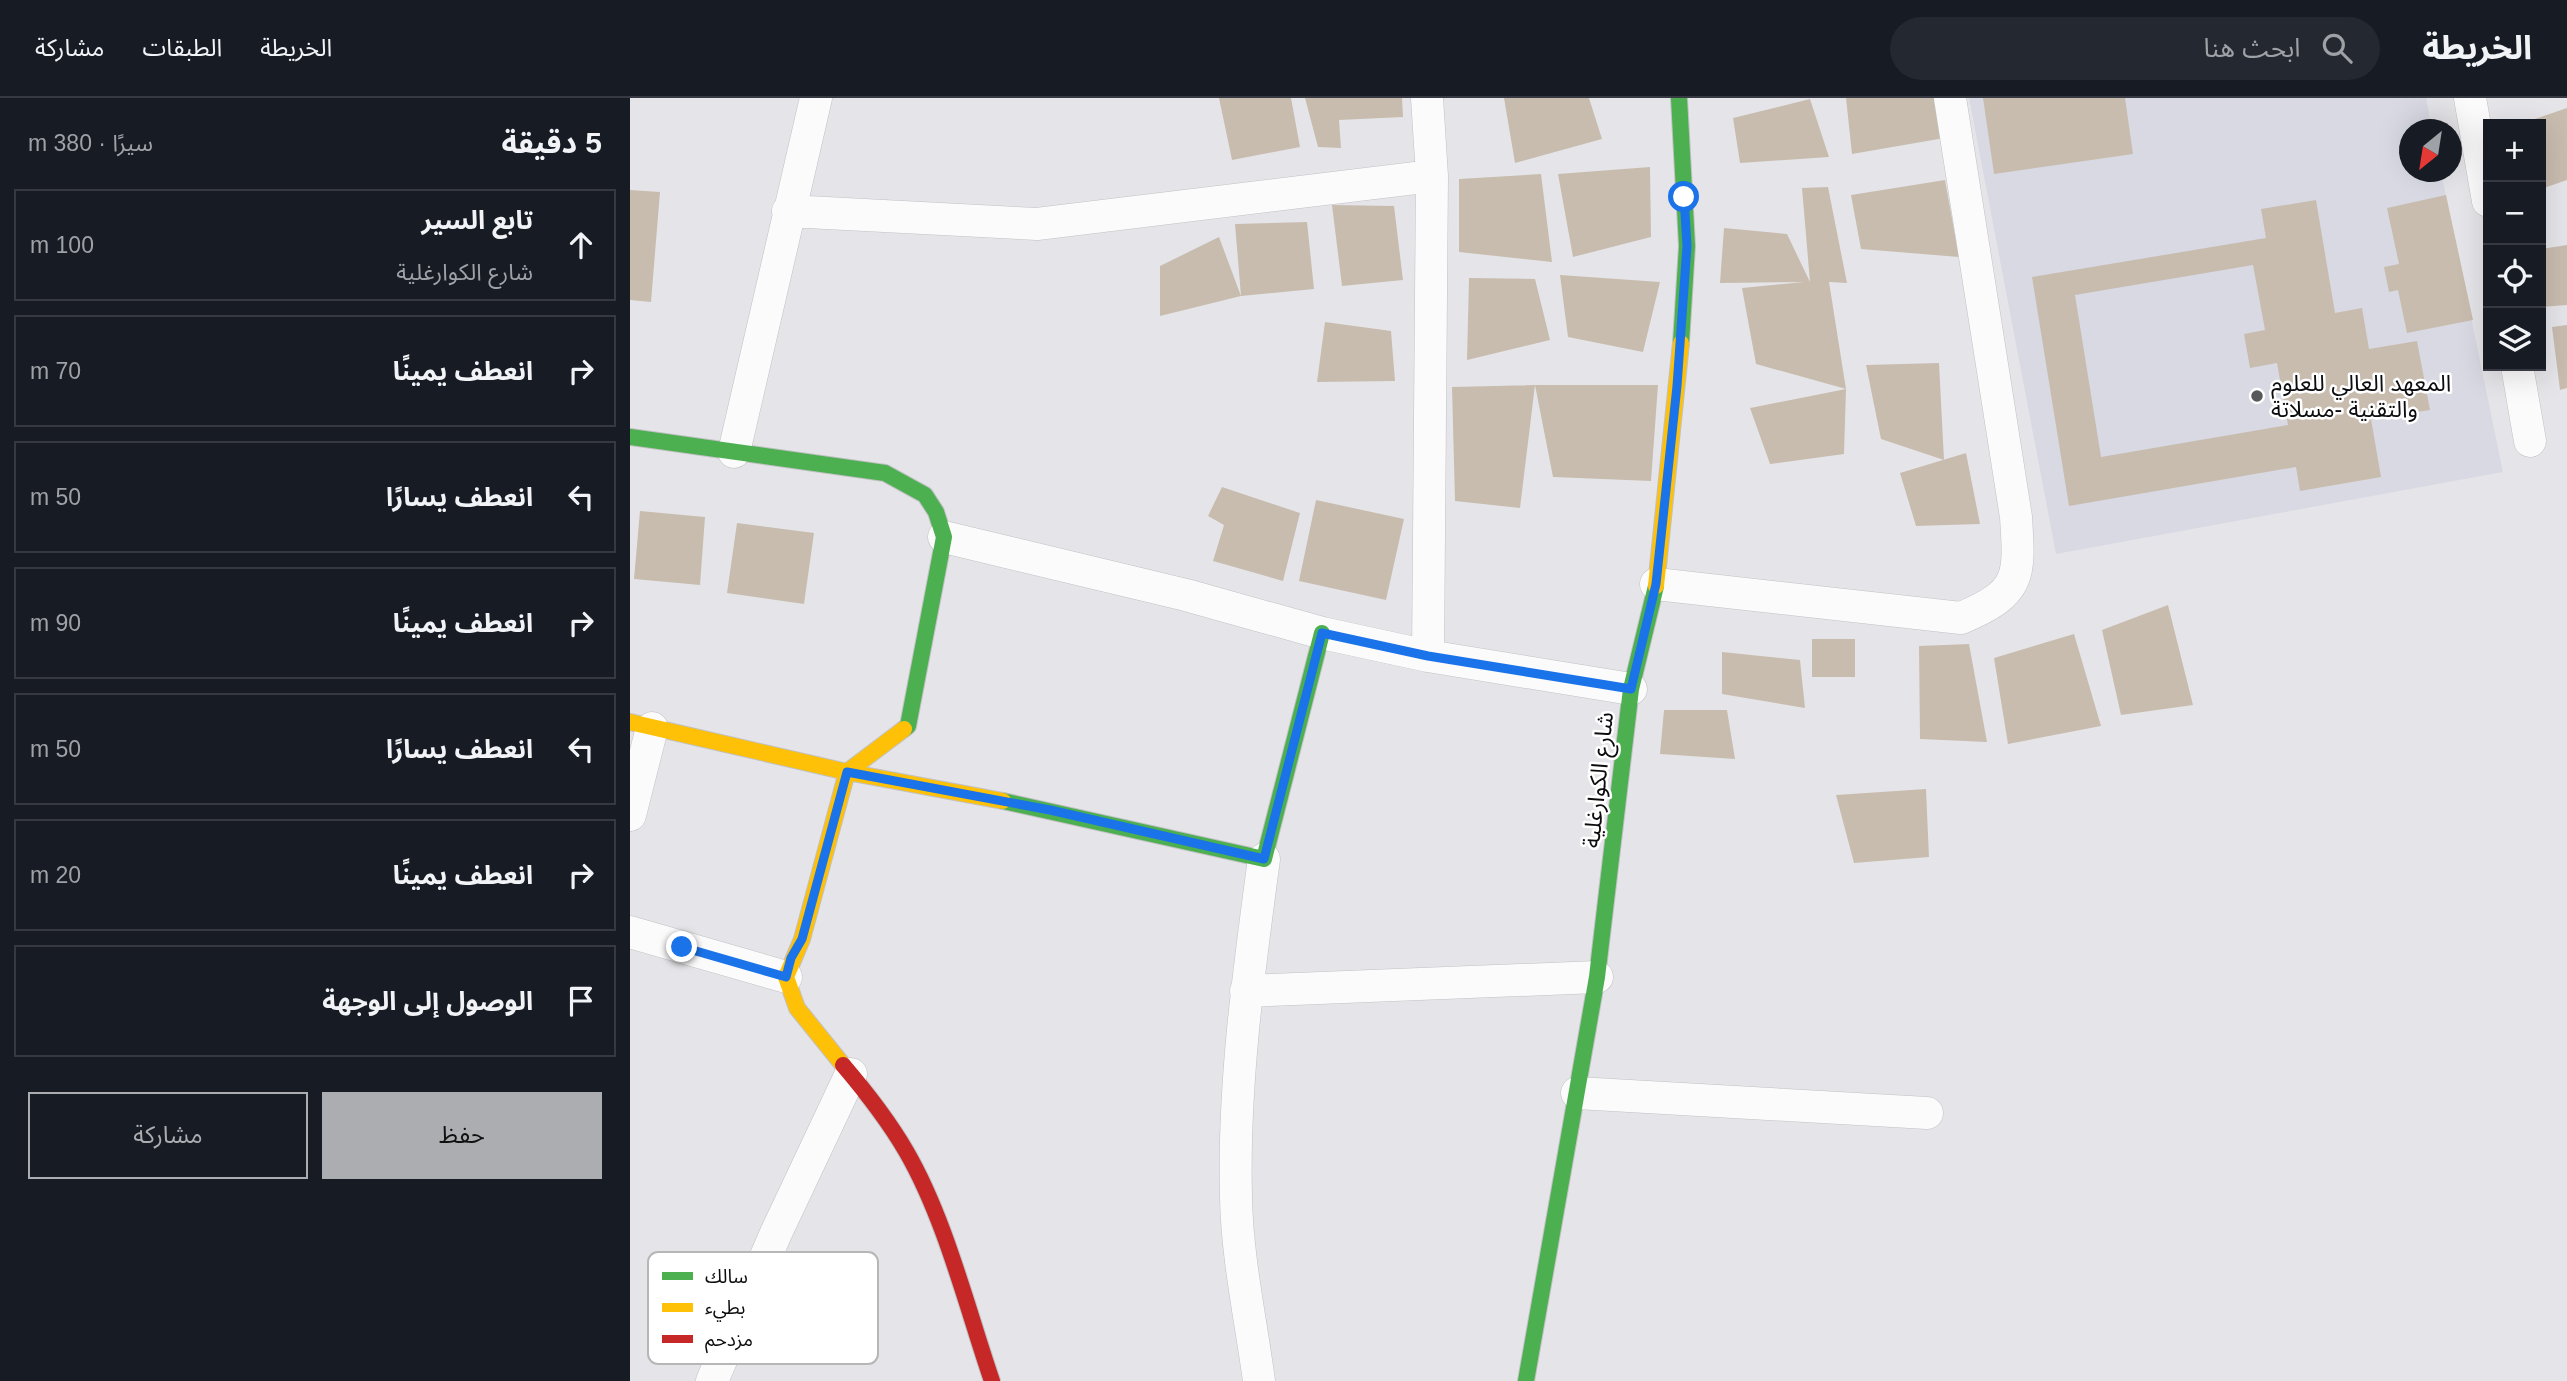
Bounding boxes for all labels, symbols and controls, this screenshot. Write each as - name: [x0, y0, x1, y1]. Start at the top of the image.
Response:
- search box: [1890, 17, 2380, 80]
- icon: search: [2318, 29, 2356, 67]
- text: الخريطة: [2422, 29, 2532, 66]
- text: ابحث هنا: [2204, 33, 2300, 63]
- text: مشاركة: [35, 34, 104, 61]
- text: الطبقات: [142, 34, 222, 61]
- text: الخريطة: [260, 34, 332, 61]
- north arrow: [2399, 119, 2462, 182]
- map controls: [2483, 119, 2546, 371]
- button: +: [2483, 119, 2546, 182]
- text: 5 دقيقة: [501, 126, 602, 159]
- text: سيرًا · 380 m: [28, 130, 153, 156]
- route start: [1668, 181, 1699, 212]
- button: −: [2483, 182, 2546, 245]
- text: تابع السير: [421, 205, 533, 235]
- icon: ahead: [562, 226, 600, 264]
- text: 100 m: [30, 232, 94, 258]
- button: locate: [2483, 245, 2546, 308]
- text: شارع الكوارغلية: [396, 259, 533, 285]
- button: layers: [2483, 308, 2546, 371]
- icon: right: [562, 352, 600, 390]
- text: انعطف يمينًا: [393, 356, 533, 386]
- text: 70 m: [30, 358, 81, 384]
- place label: المعهد العالي للعلوم والتقنية -مسلاتة: [2271, 370, 2451, 423]
- marker: المعهد العالي للعلوم والتقنية -مسلاتة: [2249, 388, 2265, 404]
- icon: left: [562, 478, 600, 516]
- text: انعطف يسارًا: [386, 482, 533, 512]
- text: 50 m: [30, 484, 81, 510]
- icon: right: [562, 604, 600, 642]
- text: انعطف يمينًا: [393, 608, 533, 638]
- text: 90 m: [30, 610, 81, 636]
- street label: شارع الكوارغلية: [1578, 711, 1622, 850]
- icon: left: [562, 730, 600, 768]
- text: انعطف يسارًا: [386, 734, 533, 764]
- text: 50 m: [30, 736, 81, 762]
- icon: right: [562, 856, 600, 894]
- text: انعطف يمينًا: [393, 860, 533, 890]
- text: 20 m: [30, 862, 81, 888]
- route end: [666, 931, 697, 962]
- icon: arrive: [562, 982, 600, 1020]
- text: الوصول إلى الوجهة: [322, 986, 533, 1016]
- button: مشاركة: [28, 1092, 308, 1179]
- button: حفظ: [322, 1092, 602, 1179]
- legend: [648, 1252, 878, 1364]
- text: سالك: [705, 1266, 748, 1287]
- text: بطيء: [705, 1297, 745, 1322]
- text: مزدحم: [705, 1329, 753, 1354]

